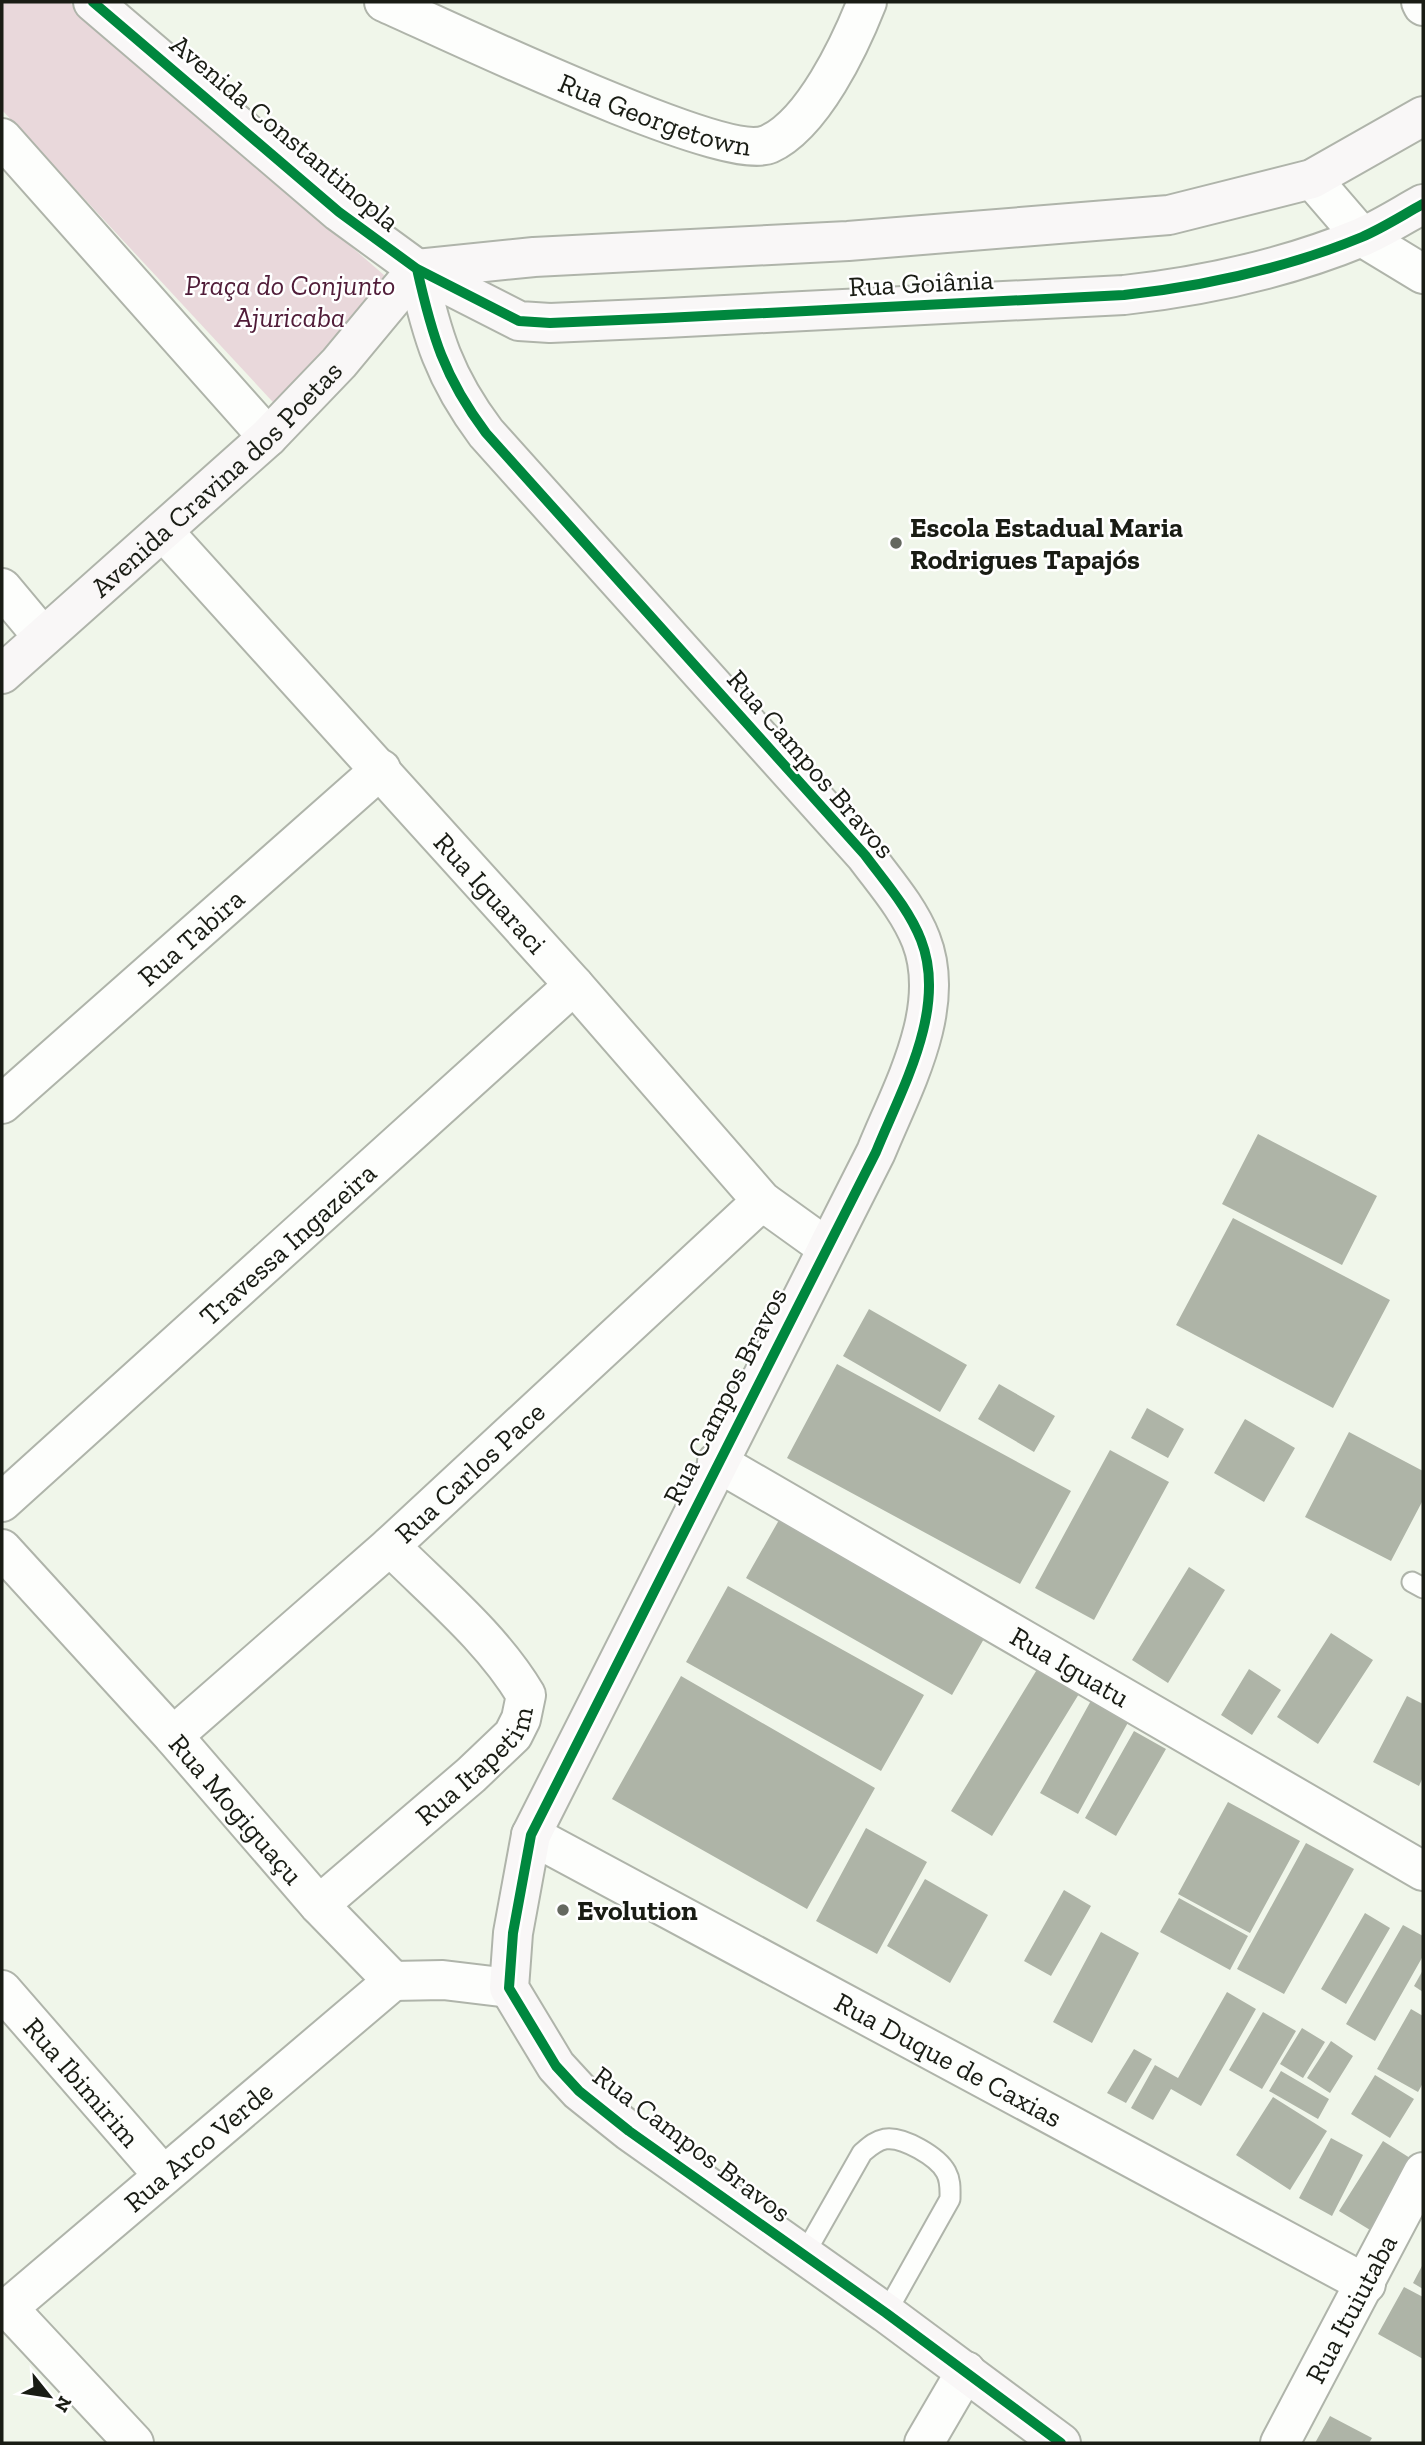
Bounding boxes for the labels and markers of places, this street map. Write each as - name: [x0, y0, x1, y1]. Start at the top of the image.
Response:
- place label: Escola Estadual Maria Rodrigues Tapajós: [910, 511, 1183, 576]
- marker: Escola Estadual Maria Rodrigues Tapajós: [888, 535, 904, 551]
- place label: Evolution: [577, 1894, 698, 1927]
- marker: Evolution: [555, 1902, 571, 1918]

